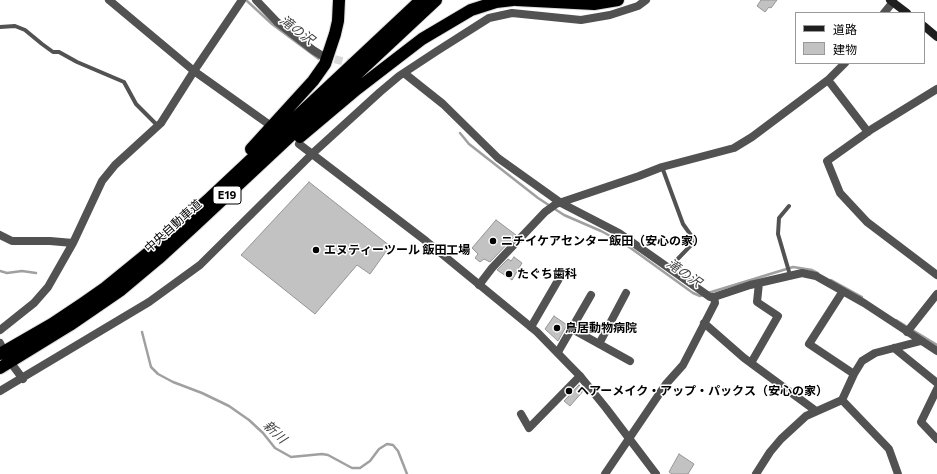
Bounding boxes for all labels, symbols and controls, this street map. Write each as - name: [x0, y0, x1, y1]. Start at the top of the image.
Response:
- water label: 滝の沢: [277, 12, 317, 48]
- legend: [795, 12, 925, 64]
- text: 道路: [833, 22, 857, 36]
- text: 建物: [833, 42, 857, 56]
- road number: E19: [213, 186, 241, 204]
- street label: 中央自動車道: [141, 197, 205, 255]
- place label: ニチイケアセンター飯田（安心の家）: [501, 234, 705, 248]
- marker: ニチイケアセンター飯田（安心の家）: [488, 236, 498, 246]
- place label: エヌティーツール 飯田工場: [324, 243, 470, 257]
- marker: エヌティーツール 飯田工場: [311, 245, 321, 255]
- water label: 滝の沢: [664, 255, 704, 291]
- place label: たぐち歯科: [517, 267, 577, 281]
- marker: たぐち歯科: [504, 269, 514, 279]
- place label: 鳥居動物病院: [565, 321, 637, 335]
- marker: 鳥居動物病院: [552, 323, 562, 333]
- place label: ヘアーメイク・アップ・パックス（安心の家）: [577, 384, 828, 398]
- marker: ヘアーメイク・アップ・パックス（安心の家）: [564, 386, 574, 396]
- water label: 新川: [260, 417, 290, 447]

